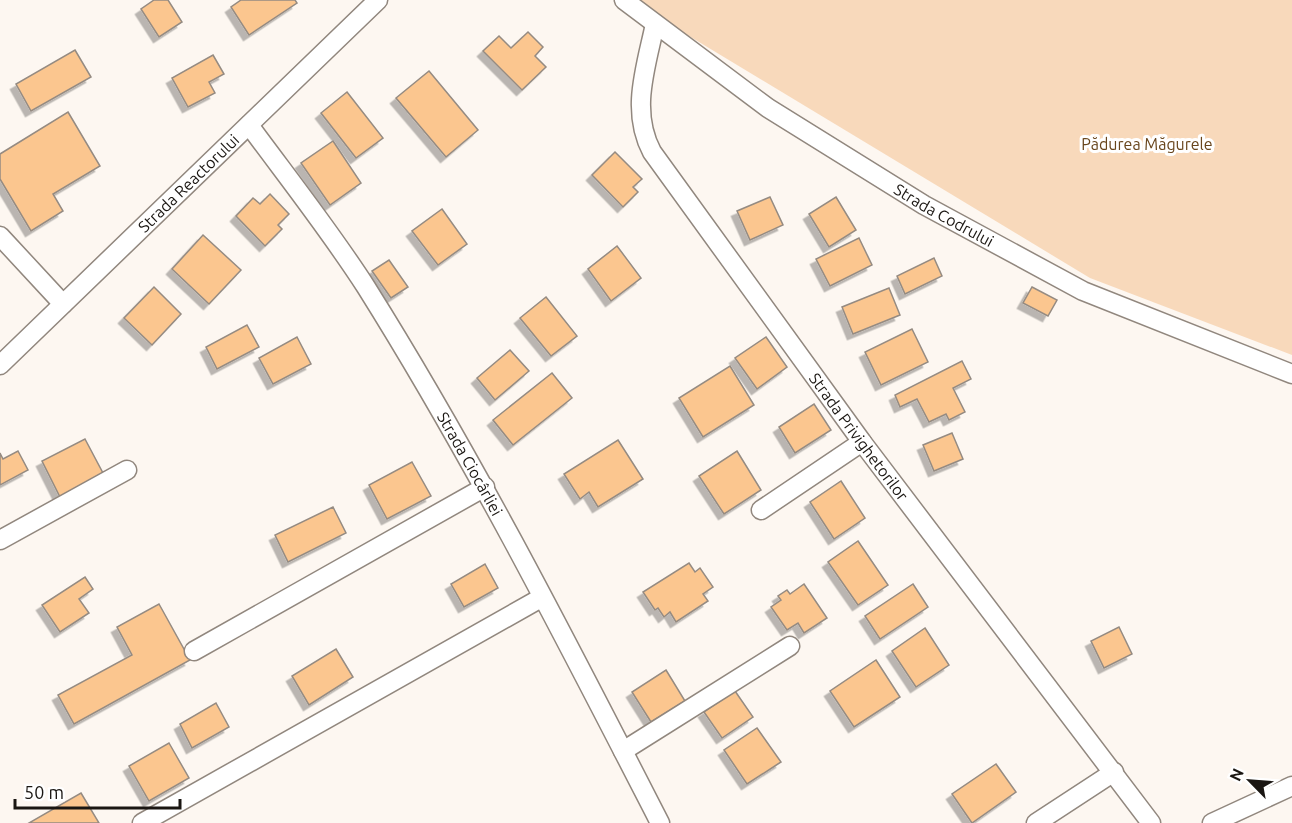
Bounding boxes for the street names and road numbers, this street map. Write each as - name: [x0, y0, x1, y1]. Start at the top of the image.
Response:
- street label: Strada Reactorului: [134, 130, 243, 236]
- street label: Strada Codrului: [891, 180, 997, 250]
- street label: Strada Privighetorilor: [806, 369, 912, 504]
- street label: Strada Ciocârliei: [434, 409, 506, 519]

